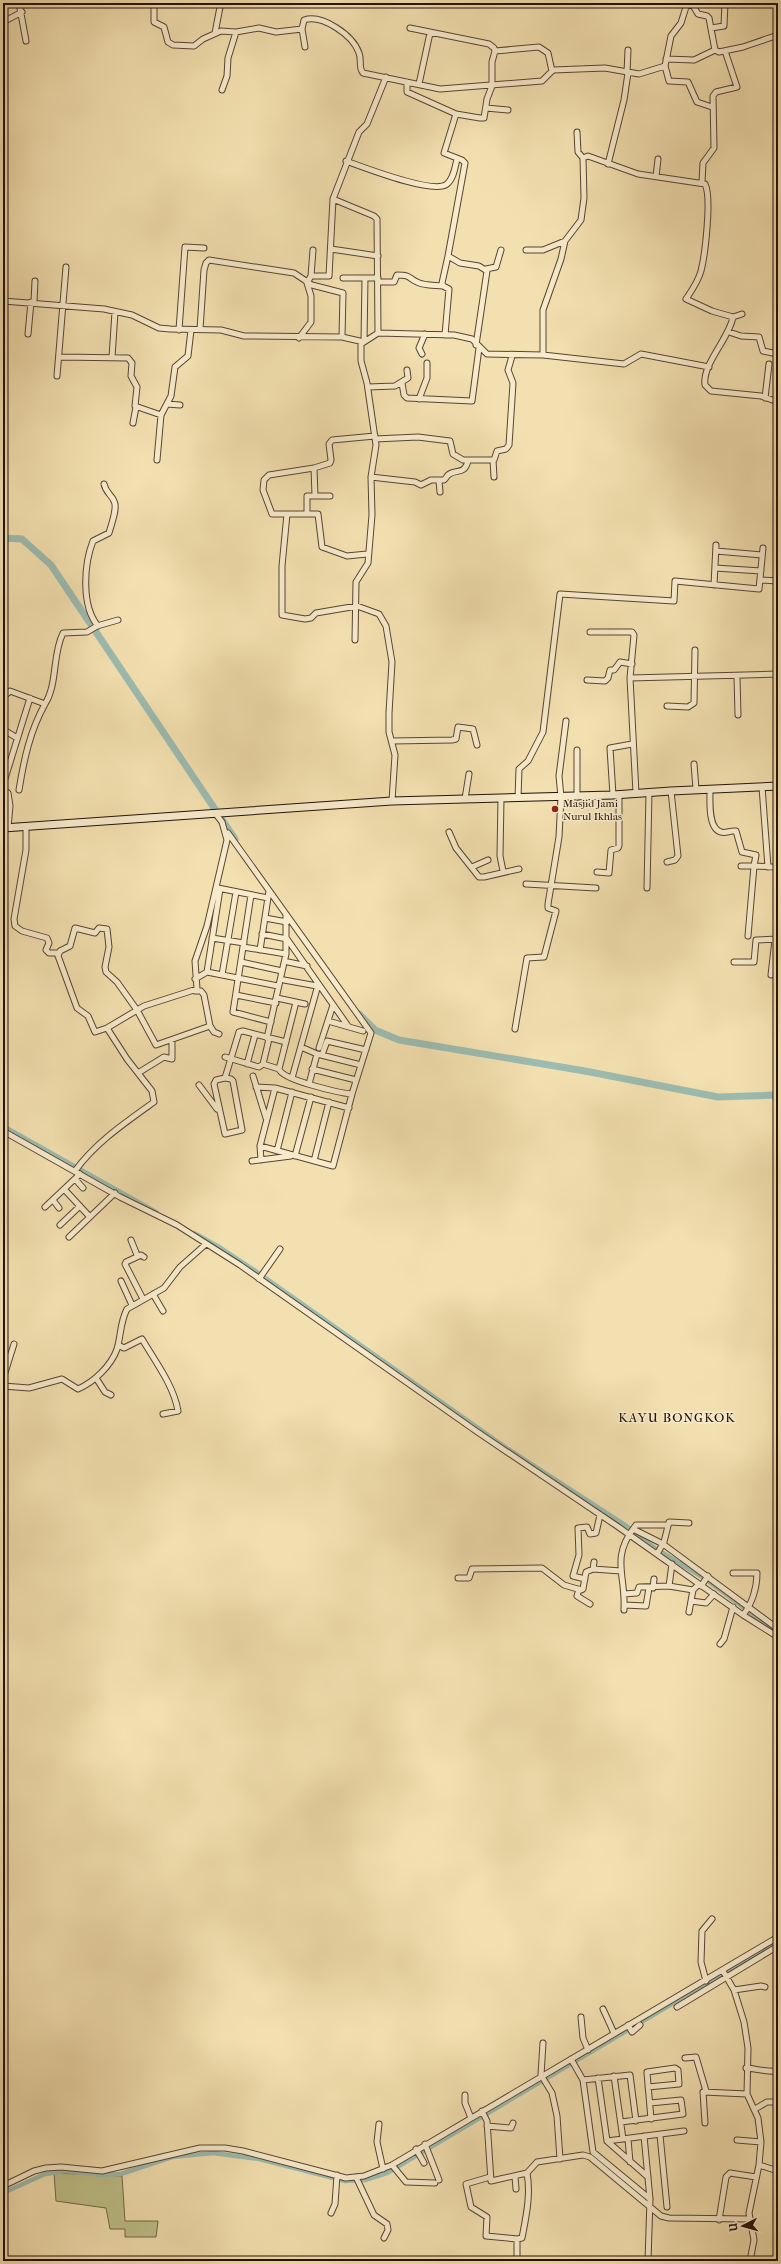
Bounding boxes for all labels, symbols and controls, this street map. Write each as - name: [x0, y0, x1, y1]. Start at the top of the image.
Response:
- place label: Masjid Jami Nurul Ikhlas: [563, 797, 622, 823]
- marker: Masjid Jami Nurul Ikhlas: [550, 804, 560, 814]
- district label: KAYU BONGKOK: [618, 1410, 736, 1425]
- north arrow: [723, 2206, 763, 2246]
- text: U: [727, 2222, 741, 2233]

